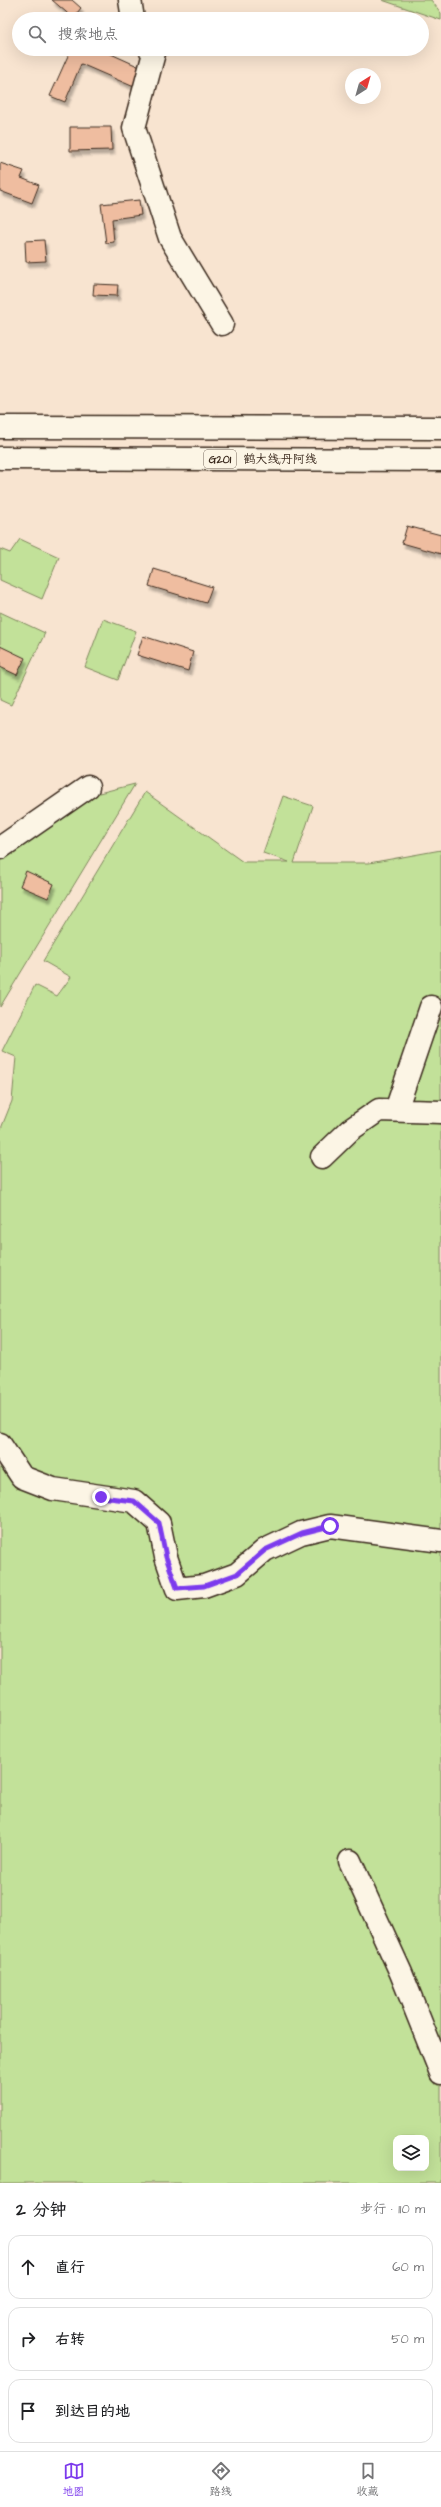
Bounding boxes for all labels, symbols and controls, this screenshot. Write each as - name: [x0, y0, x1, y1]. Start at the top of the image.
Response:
- search box: [12, 12, 429, 56]
- icon: search: [26, 23, 48, 45]
- text: 搜索地点: [58, 24, 118, 45]
- north arrow: [345, 68, 381, 104]
- road number: G201: [204, 450, 236, 468]
- street label: 鹤大线;丹阿线: [243, 451, 317, 468]
- route end: [92, 1488, 110, 1506]
- route start: [321, 1517, 339, 1535]
- map controls: [393, 2135, 429, 2171]
- button: layers: [393, 2135, 429, 2171]
- text: 2 分钟: [16, 2198, 67, 2222]
- text: 步行 · 110 m: [360, 2200, 425, 2218]
- icon: ahead: [17, 2256, 39, 2278]
- text: 直行: [55, 2257, 85, 2278]
- text: 60 m: [392, 2258, 424, 2276]
- icon: right: [17, 2328, 39, 2350]
- text: 右转: [55, 2329, 85, 2350]
- text: 50 m: [391, 2330, 424, 2348]
- icon: arrive: [17, 2400, 39, 2422]
- text: 到达目的地: [55, 2401, 130, 2422]
- tab: 地图: [63, 2460, 85, 2499]
- tab: 路线: [210, 2460, 232, 2499]
- tab: 收藏: [357, 2460, 379, 2499]

